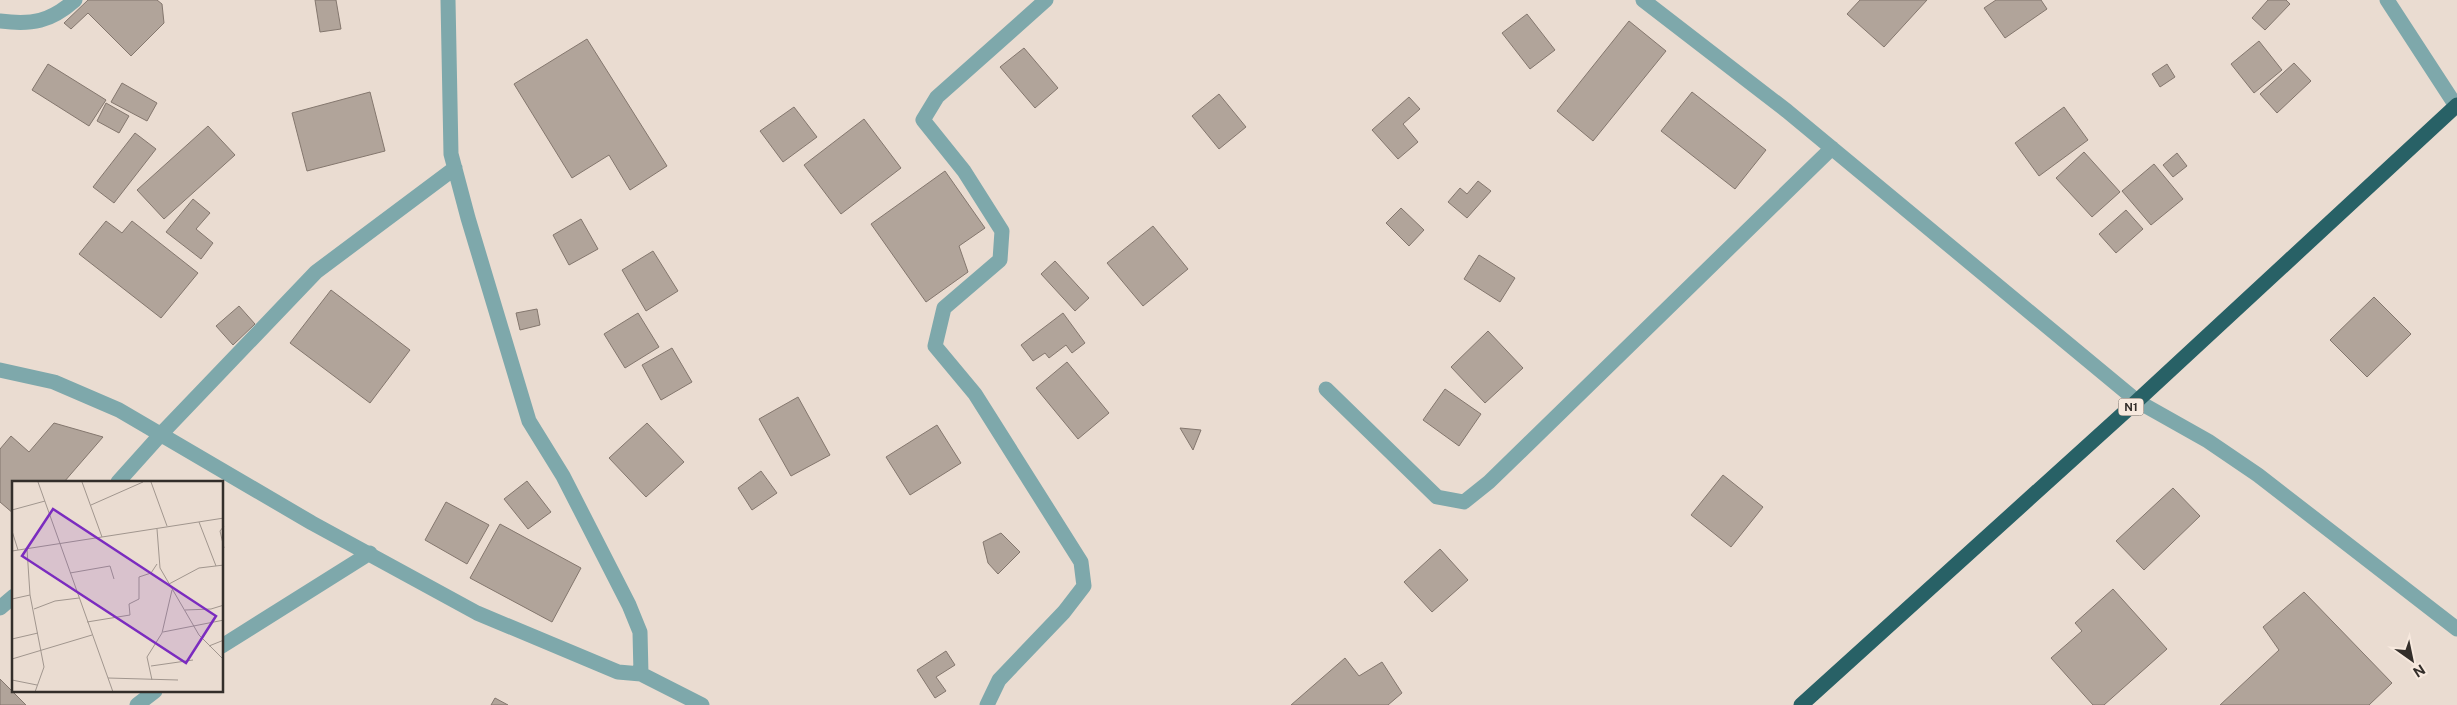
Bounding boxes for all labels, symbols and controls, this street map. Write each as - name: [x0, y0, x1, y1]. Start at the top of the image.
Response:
- road number: N1: [2118, 398, 2144, 416]
- inset map: [12, 481, 224, 692]
- north arrow: [2387, 635, 2437, 685]
- text: N: [2410, 661, 2428, 681]

